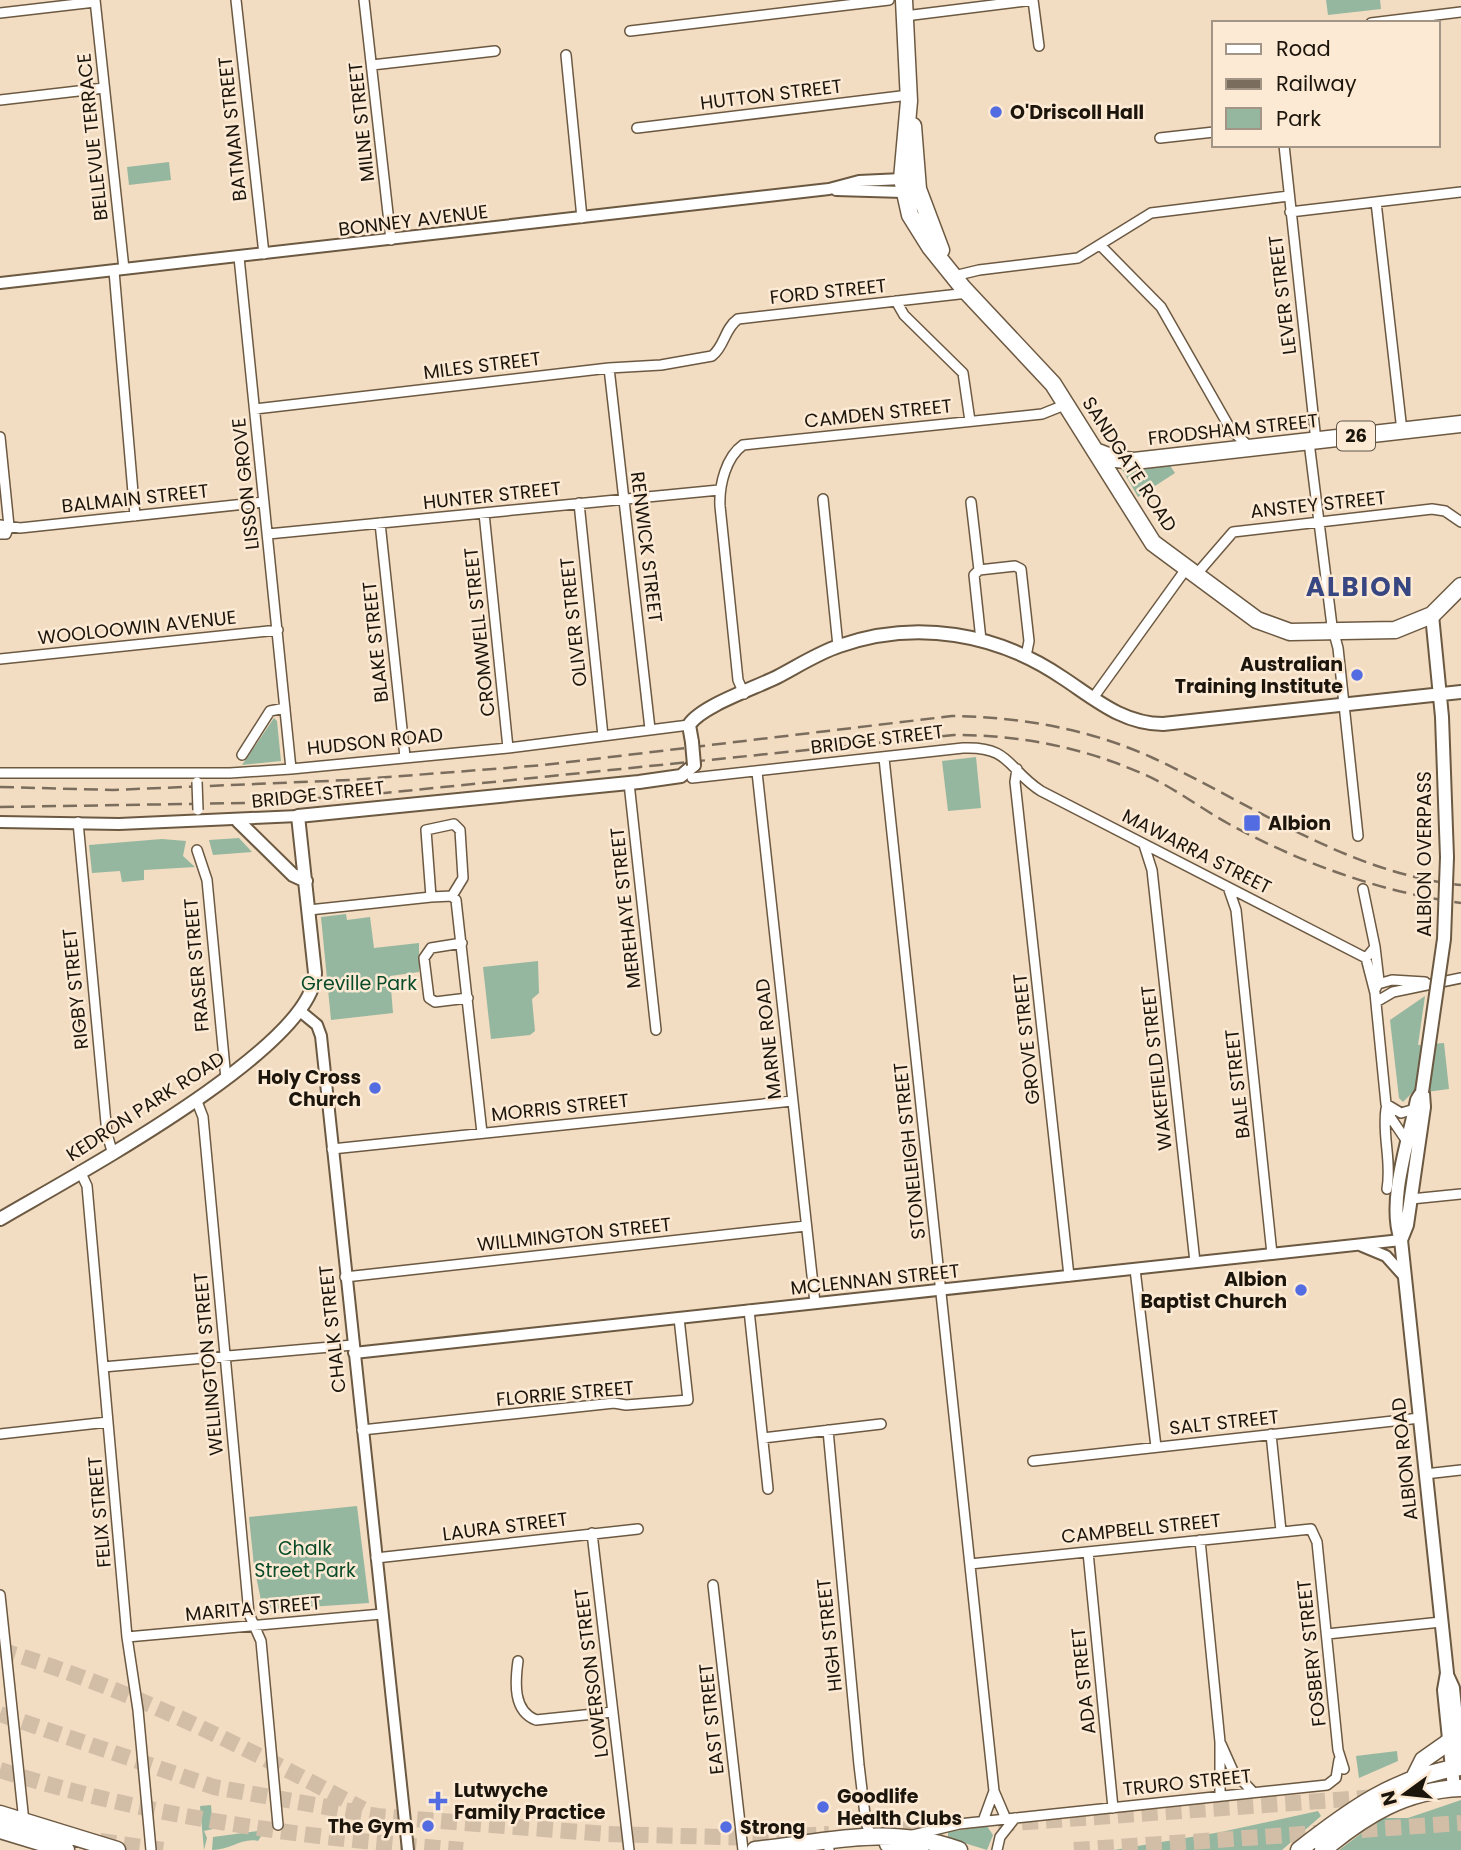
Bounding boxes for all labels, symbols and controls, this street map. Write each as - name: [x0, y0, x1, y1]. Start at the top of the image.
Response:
- legend: [1212, 21, 1440, 147]
- text: Road: [1276, 34, 1331, 63]
- street label: BELLEVUE TERRACE: [70, 52, 115, 222]
- street label: BATMAN STREET: [211, 55, 254, 203]
- street label: MILNE STREET: [342, 61, 381, 183]
- text: Railway: [1276, 69, 1357, 98]
- street label: HUTTON STREET: [699, 72, 844, 117]
- place label: O'Driscoll Hall: [1010, 99, 1144, 126]
- marker: O'Driscoll Hall: [988, 104, 1004, 120]
- text: Park: [1276, 104, 1321, 133]
- street label: BONNEY AVENUE: [337, 198, 489, 243]
- street label: LEVER STREET: [1262, 234, 1303, 356]
- street label: FORD STREET: [768, 272, 888, 311]
- street label: MILES STREET: [422, 345, 542, 386]
- street label: SANDGATE ROAD: [1076, 391, 1183, 537]
- street label: CAMDEN STREET: [803, 392, 953, 435]
- street label: FRODSHAM STREET: [1147, 407, 1319, 452]
- street label: LISSON GROVE: [225, 417, 266, 551]
- road number: 26: [1337, 422, 1375, 450]
- street label: RENWICK STREET: [624, 470, 669, 624]
- street label: HUNTER STREET: [422, 475, 562, 516]
- street label: BALMAIN STREET: [60, 477, 210, 520]
- street label: ANSTEY STREET: [1249, 484, 1387, 525]
- street label: CROMWELL STREET: [457, 546, 502, 718]
- street label: OLIVER STREET: [553, 556, 594, 688]
- district label: ALBION: [1306, 569, 1414, 605]
- street label: BLAKE STREET: [356, 580, 395, 704]
- street label: WOOLOOWIN AVENUE: [36, 604, 238, 651]
- place label: Australian Training Institute: [1175, 651, 1343, 700]
- marker: Australian Training Institute: [1349, 667, 1365, 683]
- street label: BRIDGE STREET: [809, 718, 945, 761]
- street label: HUDSON ROAD: [306, 721, 444, 762]
- street label: ALBION OVERPASS: [1411, 771, 1438, 937]
- street label: BRIDGE STREET: [250, 774, 386, 815]
- street label: MAWARRA STREET: [1117, 802, 1276, 901]
- place label: Albion: [1268, 810, 1331, 837]
- marker: Albion: [1242, 813, 1262, 833]
- street label: MEREHAYE STREET: [604, 826, 647, 990]
- street label: FRASER STREET: [177, 897, 216, 1033]
- street label: RIGBY STREET: [56, 927, 95, 1051]
- park label: Greville Park: [301, 970, 417, 997]
- street label: GROVE STREET: [1006, 972, 1047, 1106]
- street label: MARNE ROAD: [749, 977, 788, 1101]
- street label: WAKEFIELD STREET: [1134, 984, 1179, 1152]
- street label: BALE STREET: [1218, 1028, 1257, 1140]
- street label: KEDRON PARK ROAD: [61, 1045, 230, 1168]
- street label: STONELEIGH STREET: [887, 1061, 932, 1241]
- place label: Holy Cross Church: [257, 1064, 361, 1113]
- marker: Holy Cross Church: [367, 1080, 383, 1096]
- street label: MORRIS STREET: [490, 1087, 630, 1128]
- street label: WILLMINGTON STREET: [476, 1211, 673, 1258]
- street label: MCLENNAN STREET: [789, 1257, 961, 1302]
- street label: CHALK STREET: [312, 1264, 353, 1394]
- place label: Albion Baptist Church: [1140, 1266, 1287, 1315]
- street label: WELLINGTON STREET: [187, 1271, 230, 1457]
- marker: Albion Baptist Church: [1293, 1282, 1309, 1298]
- street label: FLORRIE STREET: [495, 1374, 635, 1413]
- street label: ALBION ROAD: [1385, 1396, 1424, 1522]
- street label: SALT STREET: [1168, 1403, 1280, 1442]
- street label: FELIX STREET: [81, 1455, 118, 1569]
- street label: LAURA STREET: [441, 1505, 569, 1548]
- street label: CAMPBELL STREET: [1060, 1507, 1222, 1550]
- park label: Chalk Street Park: [254, 1535, 356, 1584]
- street label: HIGH STREET: [810, 1577, 849, 1693]
- street label: FOSBERY STREET: [1290, 1578, 1333, 1728]
- street label: LOWERSON STREET: [568, 1587, 615, 1759]
- street label: MARITA STREET: [184, 1589, 322, 1628]
- street label: ADA STREET: [1064, 1626, 1103, 1736]
- street label: EAST STREET: [692, 1662, 731, 1776]
- north arrow: [1370, 1759, 1440, 1829]
- street label: TRURO STREET: [1122, 1762, 1253, 1803]
- place label: Lutwyche Family Practice: [454, 1777, 606, 1826]
- place label: Goodlife Health Clubs: [837, 1783, 962, 1832]
- text: N: [1374, 1788, 1404, 1809]
- marker: Lutwyche Family Practice: [428, 1791, 448, 1811]
- marker: Goodlife Health Clubs: [815, 1799, 831, 1815]
- place label: The Gym: [328, 1813, 414, 1840]
- place label: Strong: [740, 1814, 805, 1841]
- marker: The Gym: [420, 1818, 436, 1834]
- marker: Strong: [718, 1819, 734, 1835]

